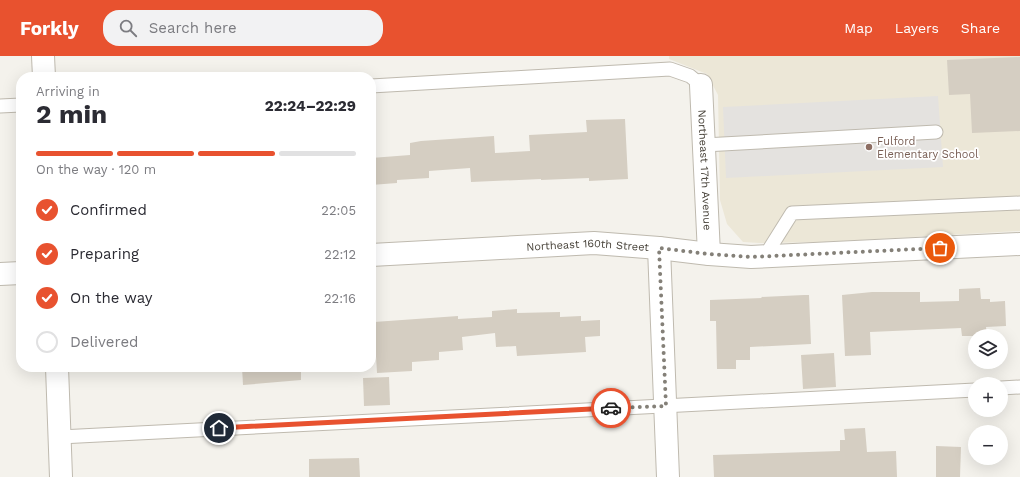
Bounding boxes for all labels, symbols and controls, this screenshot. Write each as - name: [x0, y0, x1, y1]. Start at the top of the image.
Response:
- search box: [103, 10, 383, 46]
- text: Forkly: [20, 17, 79, 40]
- icon: search: [117, 17, 139, 39]
- text: Search here: [149, 19, 237, 37]
- text: Map: [844, 20, 873, 36]
- text: Layers: [895, 20, 939, 36]
- text: Share: [961, 20, 1000, 36]
- text: Arriving in: [36, 84, 100, 99]
- text: 22:24–22:29: [265, 97, 356, 115]
- text: 2 min: [36, 99, 107, 129]
- street label: Northeast 17th Avenue: [695, 109, 714, 231]
- place label: Fulford Elementary School: [877, 135, 979, 161]
- marker: Fulford Elementary School: [864, 142, 874, 152]
- text: On the way · 120 m: [36, 162, 156, 177]
- icon: check: [36, 199, 58, 221]
- text: Confirmed: [70, 201, 147, 219]
- text: 22:05: [321, 203, 356, 218]
- pin: [923, 231, 957, 265]
- street label: Northeast 160th Street: [526, 237, 650, 254]
- icon: bag: [929, 237, 951, 259]
- icon: check: [36, 243, 58, 265]
- text: Preparing: [70, 245, 139, 263]
- text: 22:12: [324, 247, 356, 262]
- icon: check: [36, 287, 58, 309]
- text: On the way: [70, 289, 152, 307]
- text: 22:16: [324, 291, 356, 306]
- map controls: [968, 329, 1008, 465]
- button: layers: [968, 329, 1008, 369]
- text: Delivered: [70, 333, 138, 351]
- button: +: [968, 377, 1008, 417]
- courier: [591, 388, 631, 428]
- icon: car: [600, 397, 622, 419]
- pin: [202, 411, 236, 445]
- icon: home: [208, 417, 230, 439]
- button: −: [968, 425, 1008, 465]

